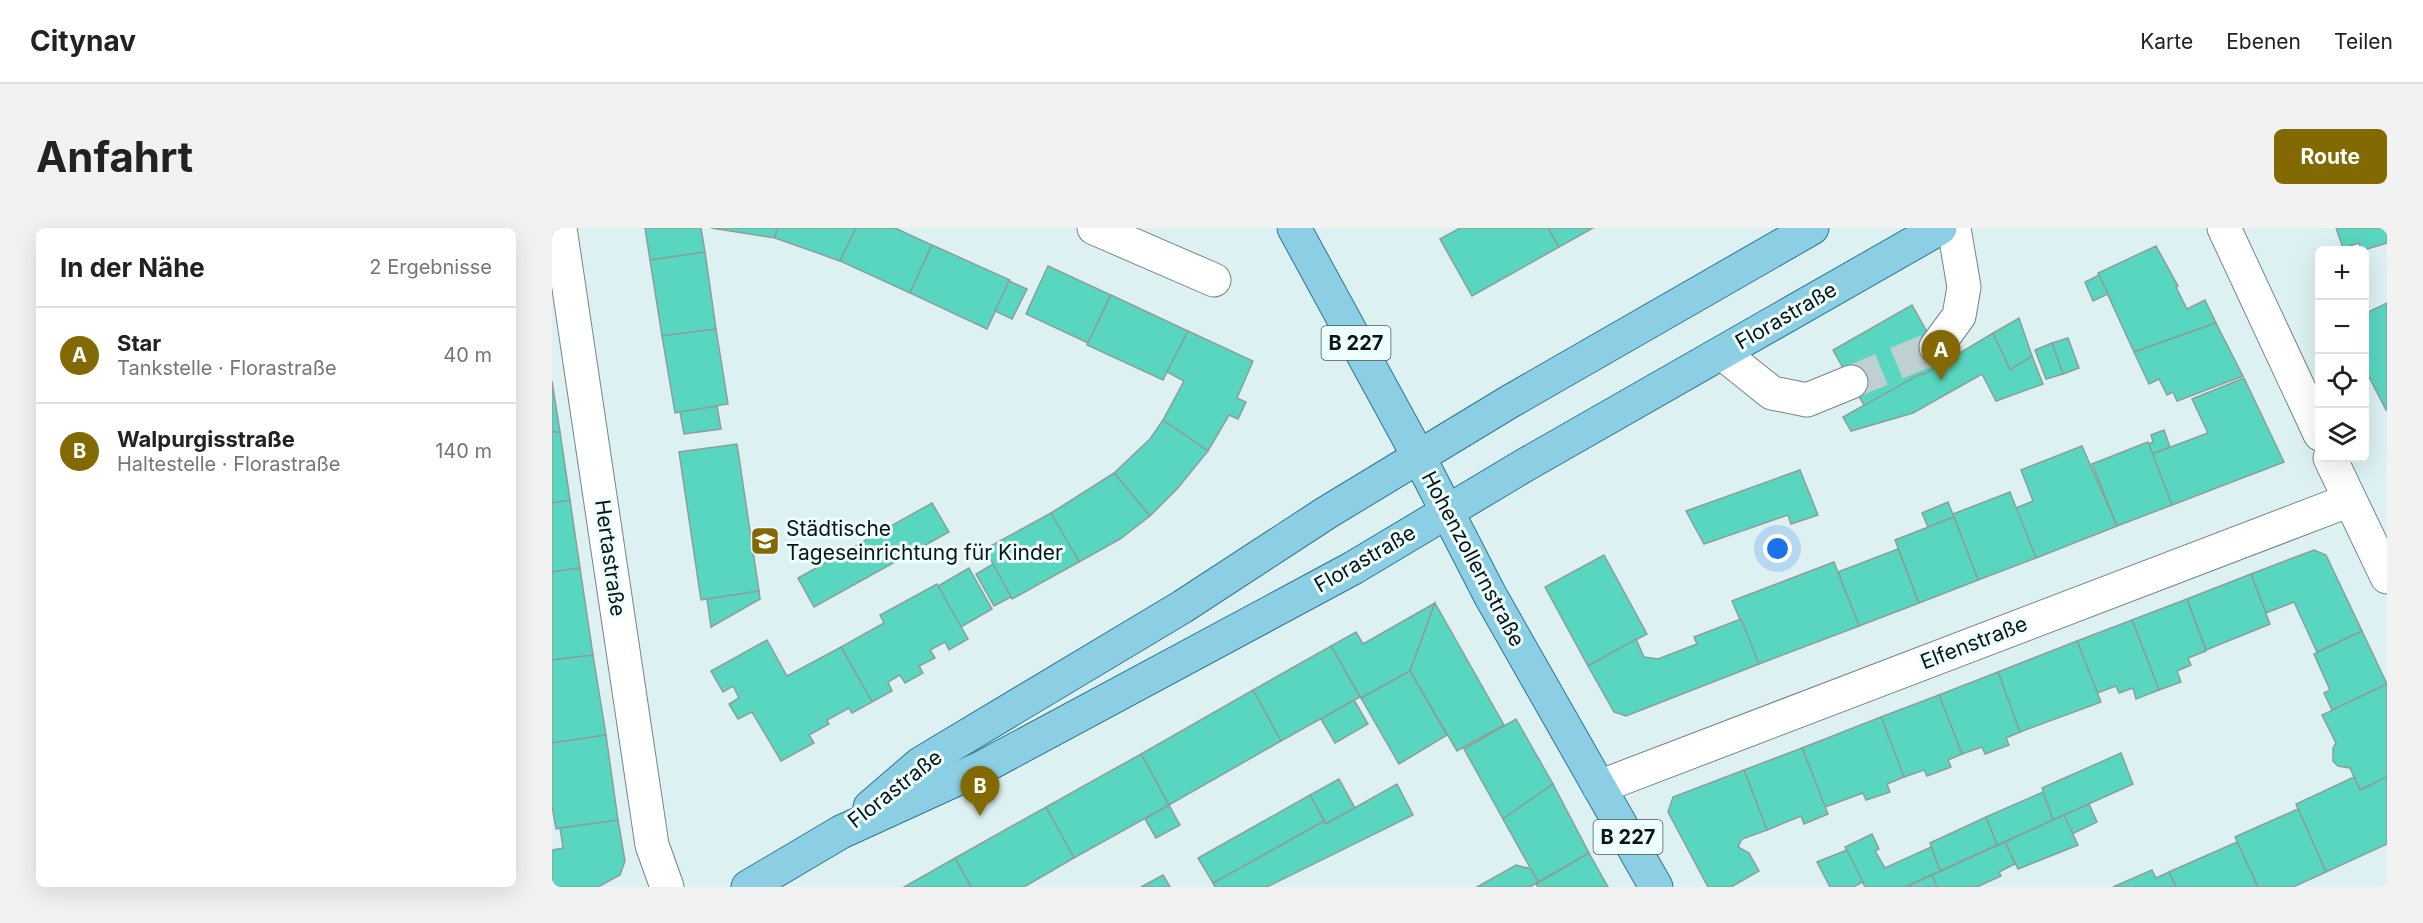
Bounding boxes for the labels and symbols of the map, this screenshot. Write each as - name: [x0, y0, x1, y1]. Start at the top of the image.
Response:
- street label: Florastraße: [1731, 277, 1841, 355]
- road number: B 227: [1322, 326, 1390, 360]
- pin: A: [1922, 330, 1960, 380]
- street label: Hohenzollernstraße: [1417, 467, 1530, 651]
- street label: Hertastraße: [590, 498, 631, 618]
- place label: Städtische Tageseinrichtung für Kinder: [786, 516, 1063, 565]
- street label: Florastraße: [1310, 520, 1420, 598]
- school or university icon: Städtische Tageseinrichtung für Kinder: [749, 525, 781, 557]
- your location: [1763, 534, 1792, 563]
- street label: Elfenstraße: [1917, 611, 2031, 674]
- street label: Florastraße: [843, 744, 947, 833]
- pin: B: [960, 766, 1000, 816]
- road number: B 227: [1594, 820, 1662, 854]

